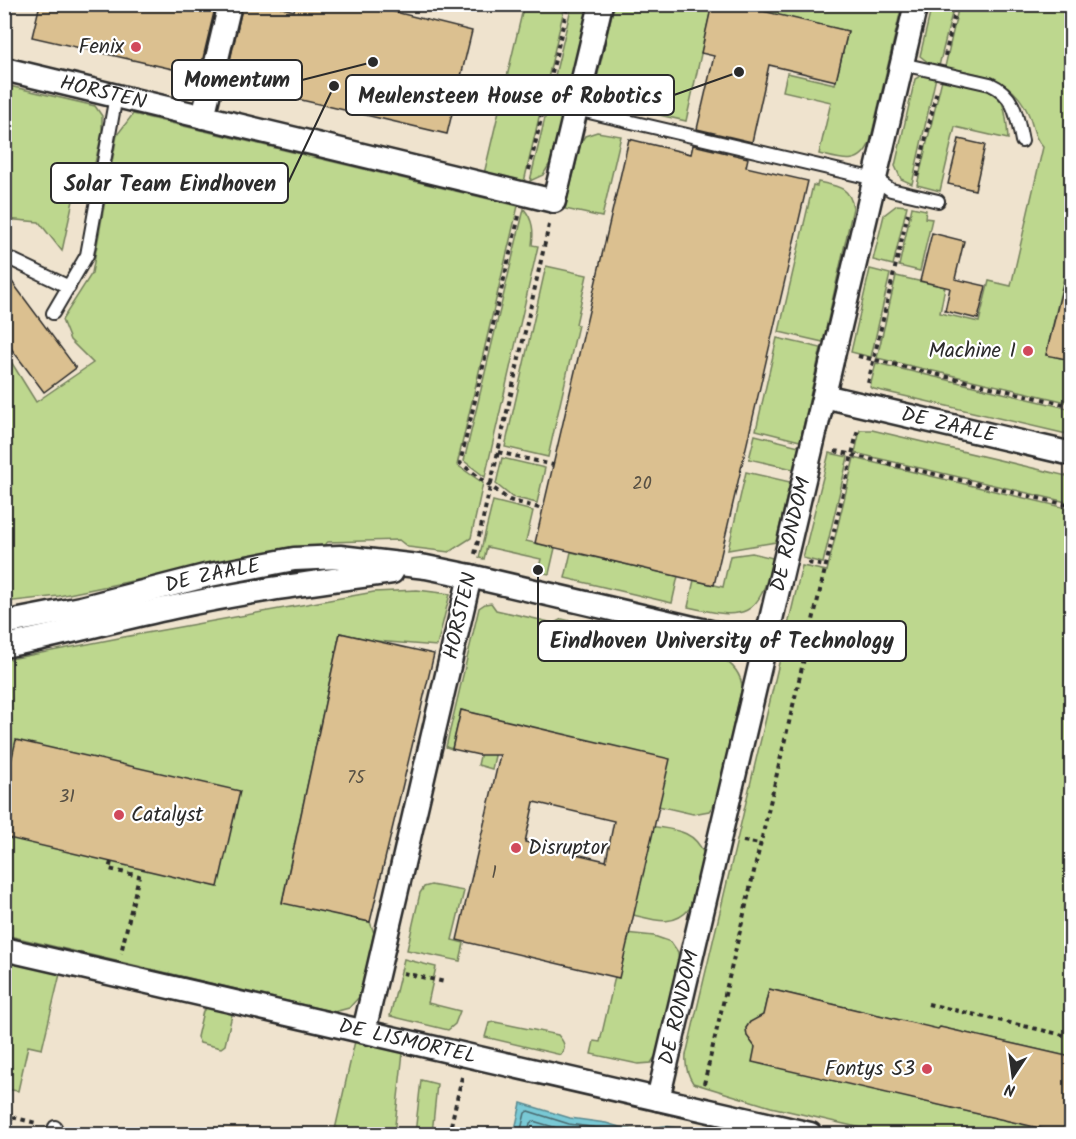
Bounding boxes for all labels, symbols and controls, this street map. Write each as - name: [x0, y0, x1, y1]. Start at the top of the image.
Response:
- place label: Fenix: [78, 31, 125, 64]
- marker: Fenix: [129, 40, 143, 54]
- callout: Momentum: [172, 60, 302, 100]
- text: Momentum: [184, 64, 290, 99]
- street label: HORSTEN: [56, 66, 150, 119]
- callout: Meulensteen House of Robotics: [346, 75, 674, 115]
- text: Meulensteen House of Robotics: [358, 80, 663, 115]
- callout: Solar Team Eindhoven: [51, 163, 288, 203]
- text: Solar Team Eindhoven: [64, 168, 276, 203]
- place label: Machine I: [928, 335, 1016, 368]
- marker: Machine I: [1021, 344, 1035, 358]
- street label: DE ZAALE: [898, 398, 1000, 452]
- house number: 20: [632, 470, 652, 499]
- street label: DE RONDOM: [762, 474, 821, 595]
- street label: DE ZAALE: [161, 549, 264, 602]
- street label: HORSTEN: [435, 569, 487, 663]
- callout: Eindhoven University of Technology: [538, 621, 906, 661]
- text: Eindhoven University of Technology: [550, 625, 894, 660]
- house number: 75: [347, 764, 366, 793]
- house number: 31: [59, 783, 75, 812]
- place label: Catalyst: [131, 799, 204, 832]
- marker: Catalyst: [112, 808, 126, 822]
- place label: Disruptor: [528, 832, 608, 865]
- marker: Disruptor: [509, 841, 523, 855]
- house number: 1: [491, 859, 497, 888]
- street label: DE RONDOM: [650, 947, 709, 1068]
- street label: DE LISMORTEL: [336, 1010, 479, 1073]
- north arrow: [983, 1046, 1043, 1106]
- place label: Fontys S3: [825, 1053, 915, 1086]
- marker: Fontys S3: [920, 1062, 934, 1076]
- text: N: [1002, 1076, 1018, 1102]

